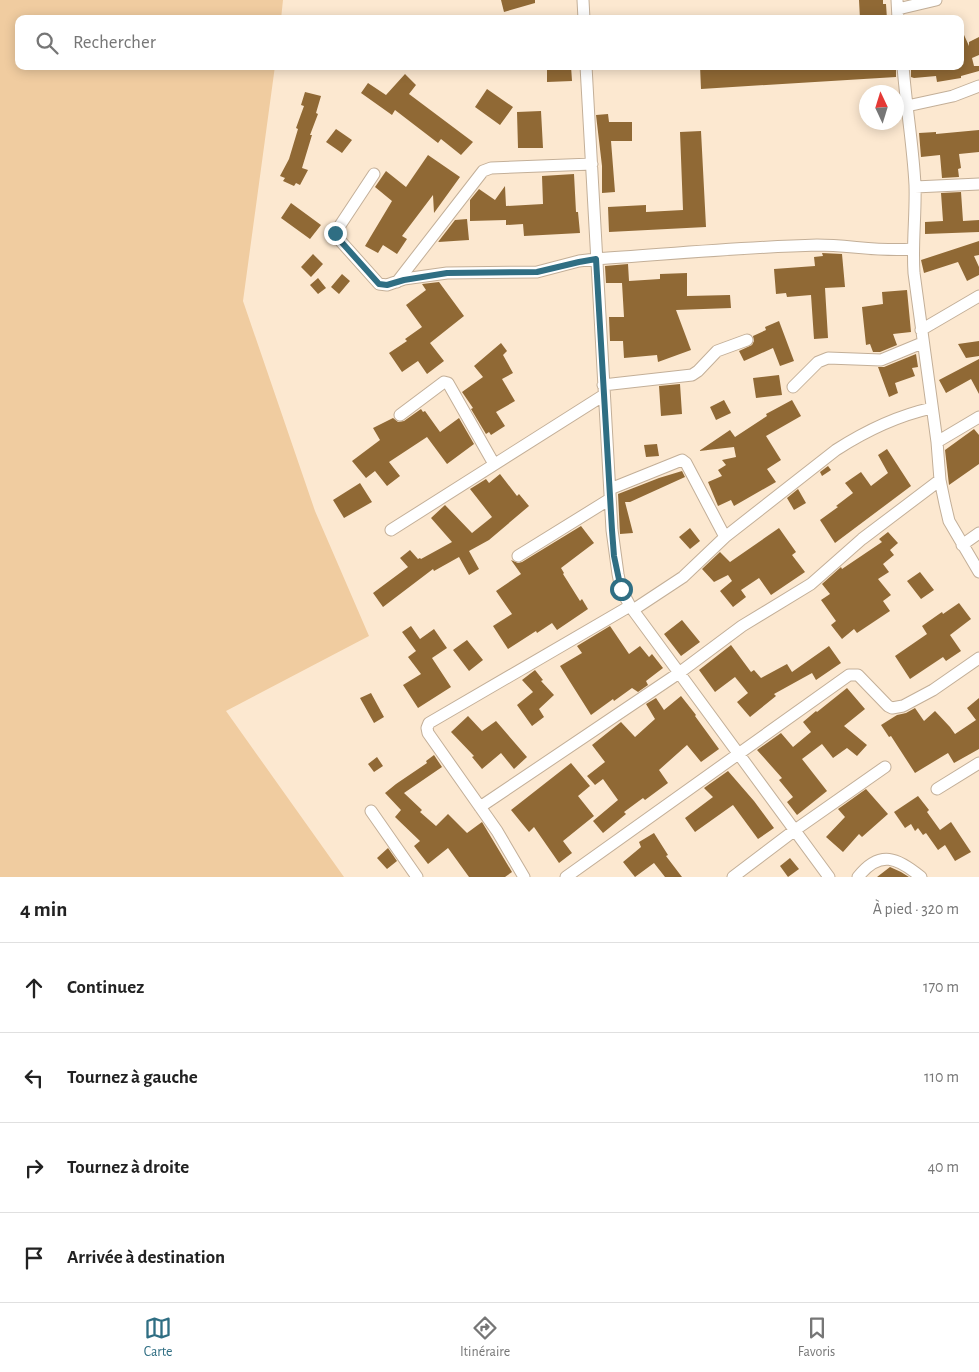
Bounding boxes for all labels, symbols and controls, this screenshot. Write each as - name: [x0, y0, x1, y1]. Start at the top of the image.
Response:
- search box: [15, 15, 964, 70]
- icon: search: [33, 29, 61, 57]
- text: Rechercher: [73, 33, 156, 52]
- north arrow: [859, 85, 904, 130]
- route end: [324, 222, 347, 245]
- route start: [610, 578, 633, 601]
- text: 4 min: [20, 899, 67, 920]
- text: À pied · 320 m: [873, 901, 959, 917]
- icon: ahead: [20, 974, 48, 1002]
- text: Continuez: [67, 978, 144, 997]
- text: 170 m: [923, 979, 959, 995]
- icon: left: [20, 1064, 48, 1092]
- text: Tournez à gauche: [67, 1068, 198, 1087]
- text: 110 m: [924, 1069, 959, 1085]
- icon: right: [20, 1154, 48, 1182]
- text: Tournez à droite: [67, 1158, 189, 1177]
- text: 40 m: [927, 1159, 959, 1175]
- icon: arrive: [20, 1244, 48, 1272]
- text: Arrivée à destination: [67, 1248, 225, 1267]
- tab: Carte: [144, 1314, 173, 1361]
- tab: Itinéraire: [460, 1314, 510, 1361]
- tab: Favoris: [798, 1314, 835, 1361]

